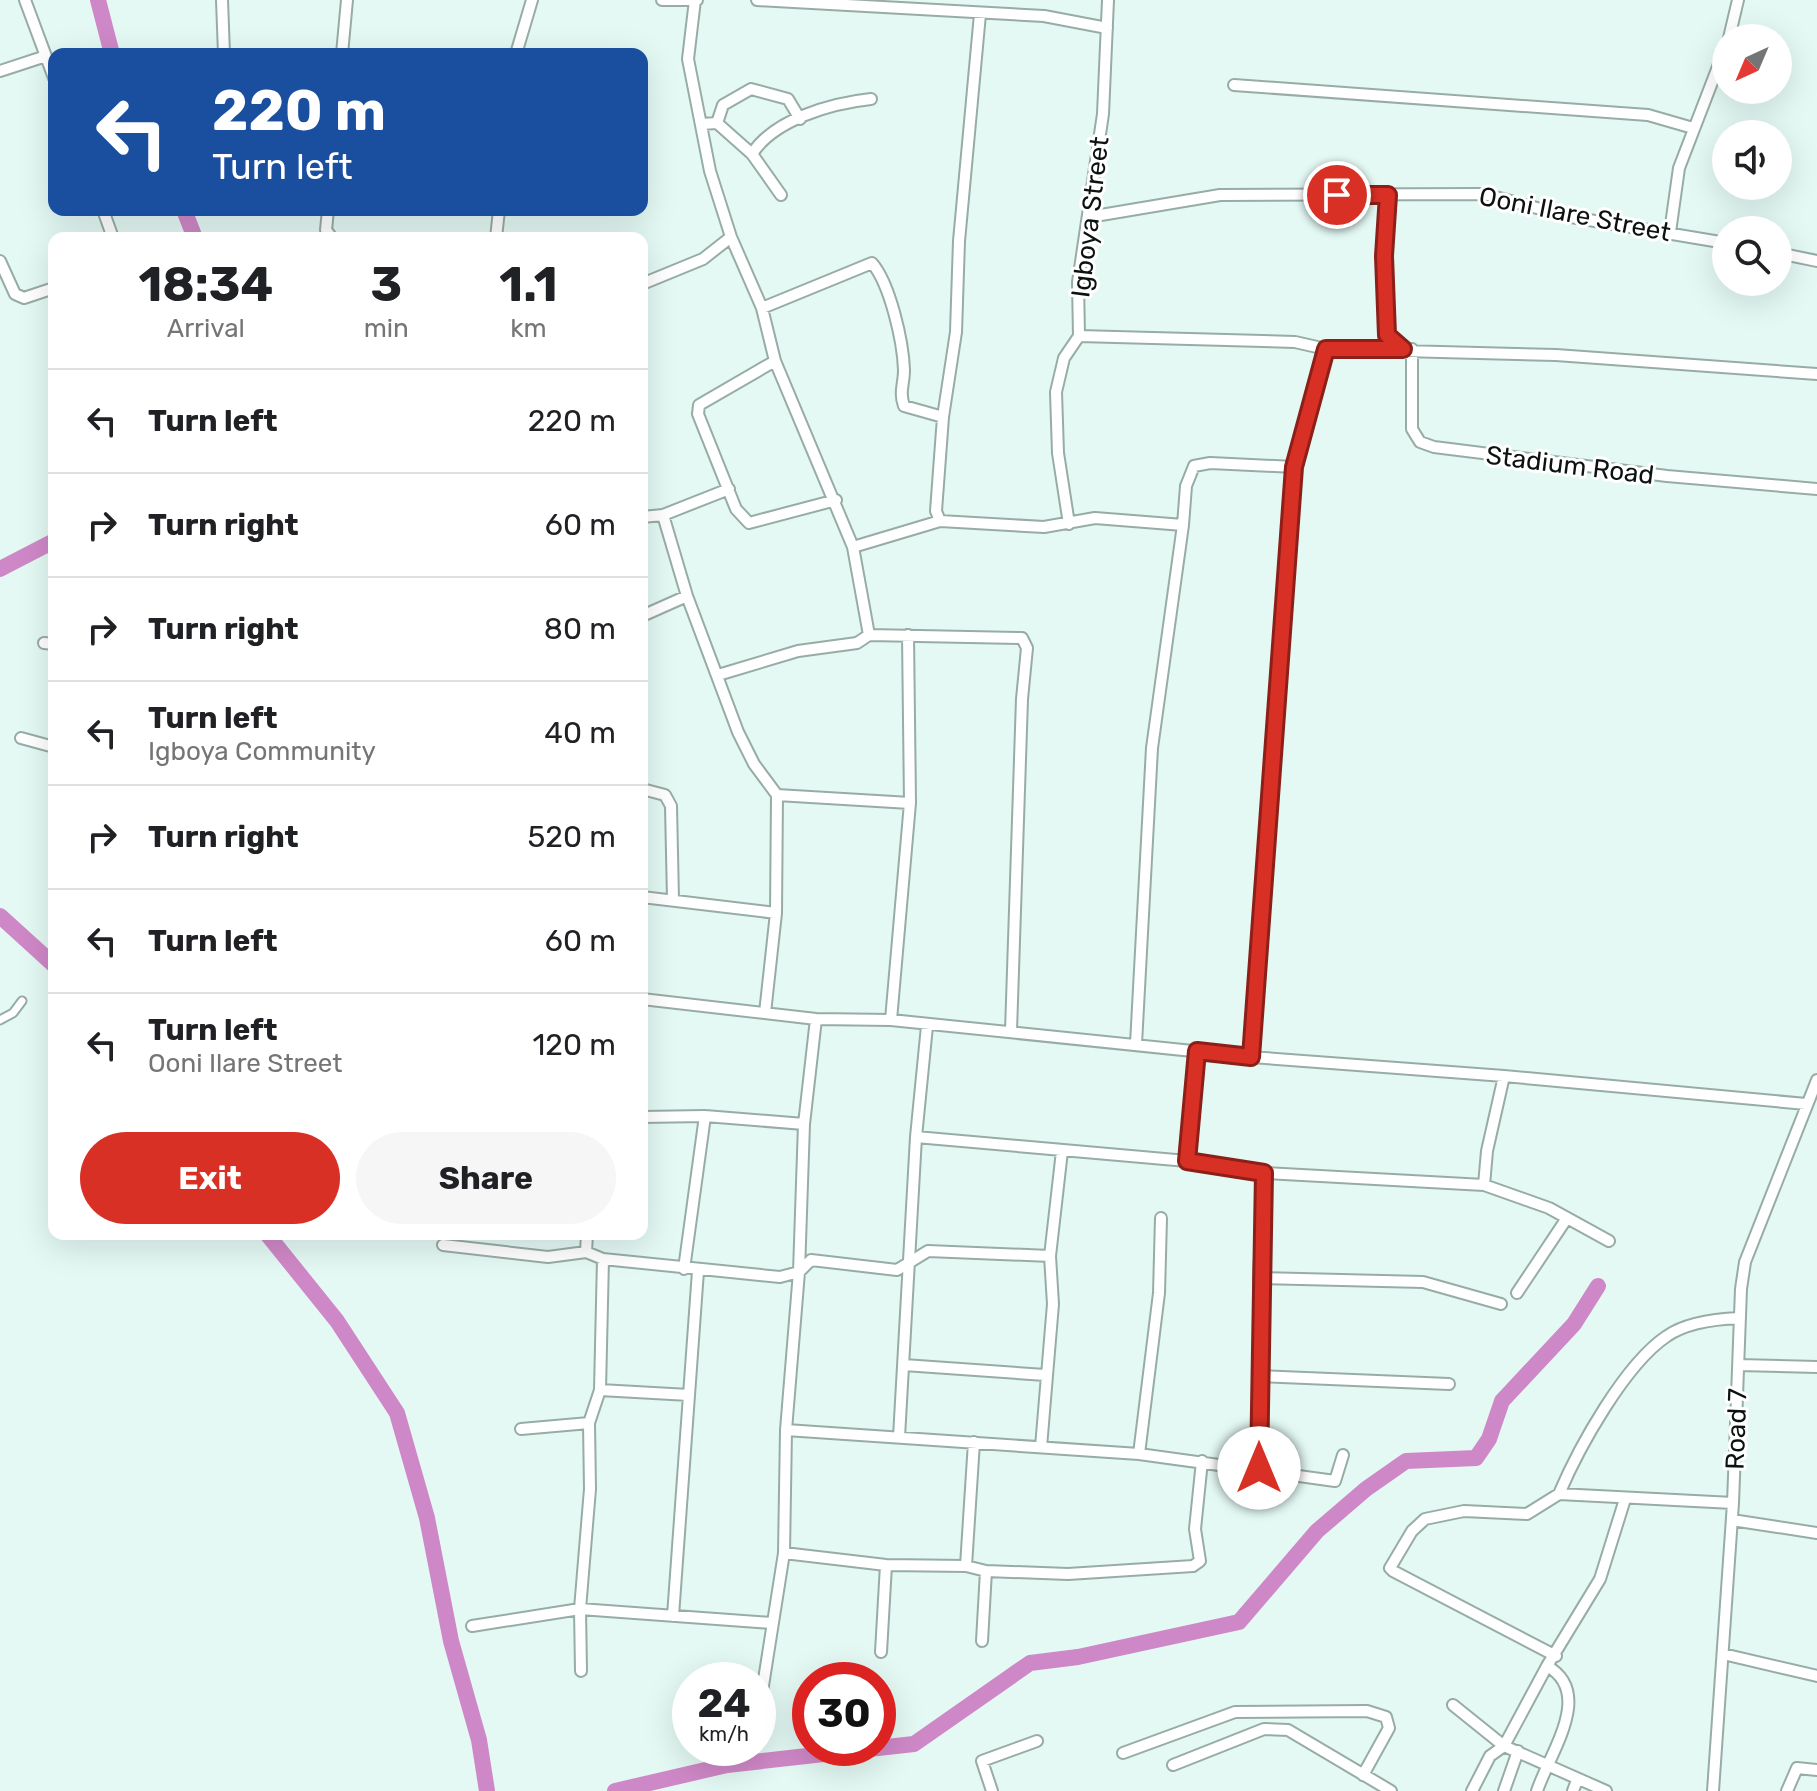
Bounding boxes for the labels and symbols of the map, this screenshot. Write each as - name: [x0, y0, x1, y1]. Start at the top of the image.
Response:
- north arrow: [1712, 24, 1792, 104]
- street label: Igboya Street: [1065, 135, 1116, 299]
- pin: [1303, 161, 1371, 229]
- street label: Ooni Ilare Street: [1477, 181, 1673, 248]
- street label: Stadium Road: [1484, 440, 1656, 491]
- street label: Road 7: [1720, 1388, 1753, 1470]
- position arrow: [1217, 1426, 1301, 1510]
- speed limit sign: 30: [792, 1662, 896, 1766]

